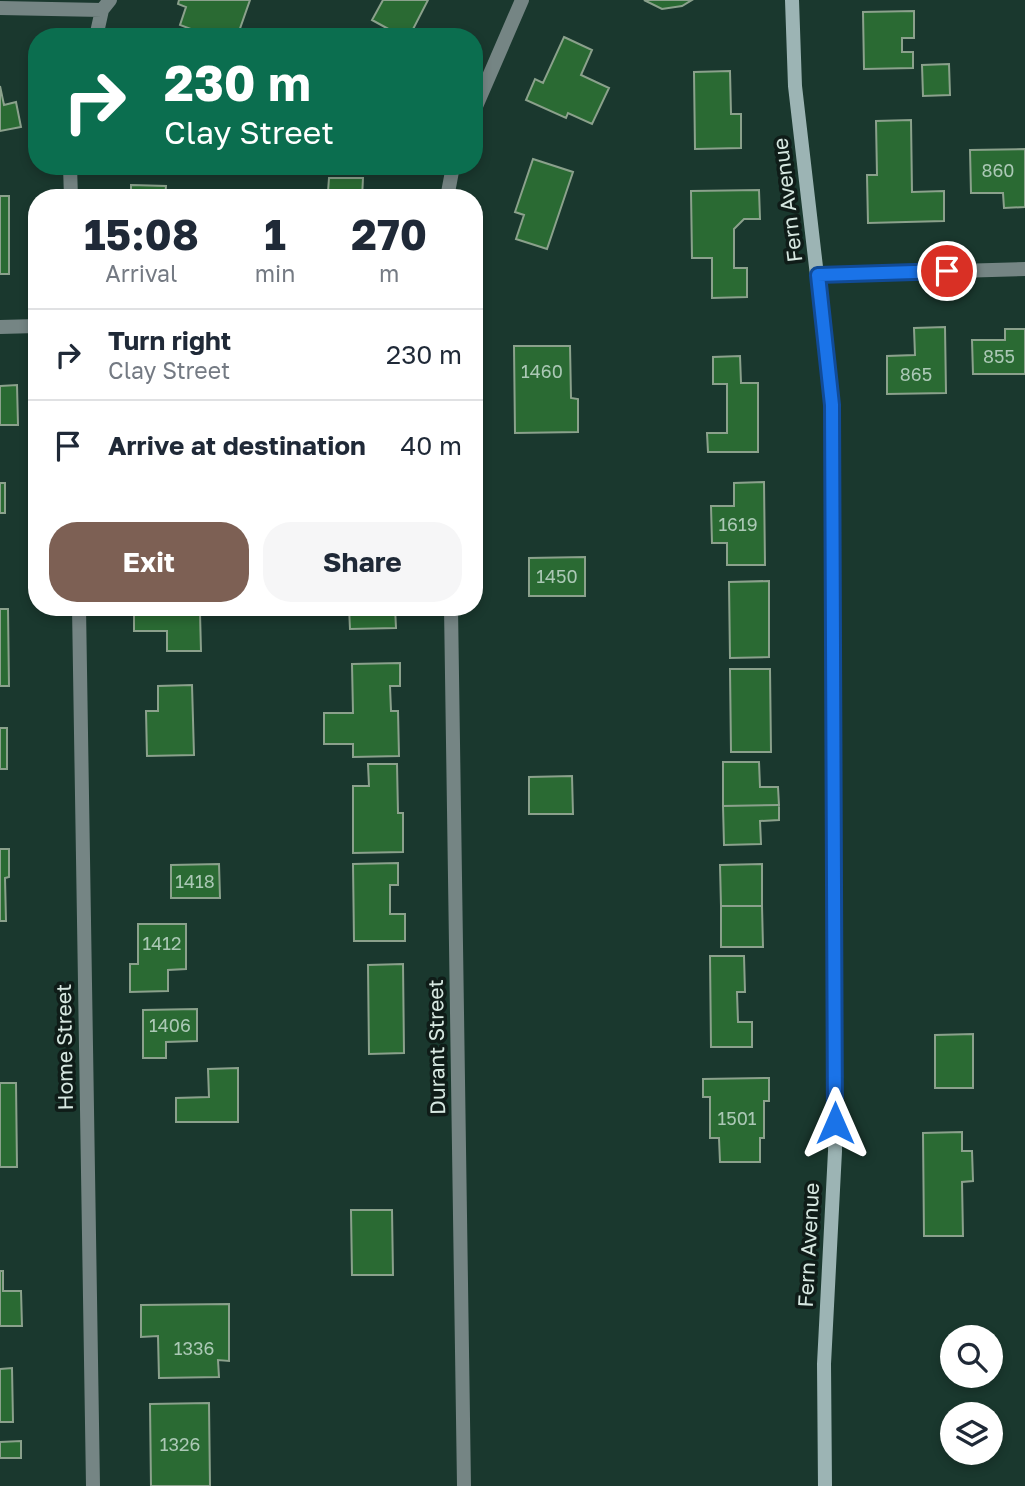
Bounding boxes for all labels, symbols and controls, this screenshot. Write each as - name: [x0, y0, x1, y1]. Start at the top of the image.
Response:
- text: 230 m: [164, 53, 311, 112]
- icon: right: [49, 56, 140, 147]
- text: Clay Street: [164, 113, 334, 151]
- street label: Fern Avenue: [766, 137, 808, 264]
- house number: 860: [981, 159, 1015, 181]
- text: 15:08: [84, 209, 199, 259]
- text: 1: [264, 209, 286, 259]
- text: 270: [351, 209, 427, 259]
- pin: [917, 241, 977, 301]
- icon: arrive: [928, 252, 966, 290]
- text: Arrival: [105, 259, 177, 287]
- text: min: [255, 259, 295, 287]
- text: m: [379, 259, 399, 287]
- text: Turn right: [108, 325, 231, 356]
- icon: right: [49, 336, 87, 374]
- text: 230 m: [386, 339, 462, 370]
- house number: 855: [983, 345, 1015, 367]
- text: Clay Street: [108, 356, 230, 384]
- house number: 1460: [521, 360, 563, 382]
- house number: 865: [900, 363, 932, 385]
- icon: arrive: [49, 427, 87, 465]
- text: Arrive at destination: [108, 430, 366, 461]
- text: 40 m: [401, 430, 462, 461]
- house number: 1619: [718, 513, 758, 535]
- button: Exit: [49, 522, 249, 602]
- button: Share: [263, 522, 462, 602]
- house number: 1450: [536, 565, 578, 587]
- house number: 1418: [175, 870, 215, 892]
- house number: 1412: [143, 932, 181, 954]
- street label: Durant Street: [422, 979, 450, 1115]
- street label: Home Street: [50, 983, 78, 1111]
- house number: 1406: [149, 1014, 191, 1036]
- position arrow: [798, 1086, 872, 1160]
- house number: 1501: [717, 1107, 757, 1129]
- street label: Fern Avenue: [792, 1182, 824, 1308]
- map controls: [940, 1325, 1003, 1465]
- button: search: [940, 1325, 1003, 1388]
- house number: 1336: [174, 1337, 214, 1359]
- button: layers: [940, 1402, 1003, 1465]
- house number: 1326: [160, 1433, 200, 1455]

